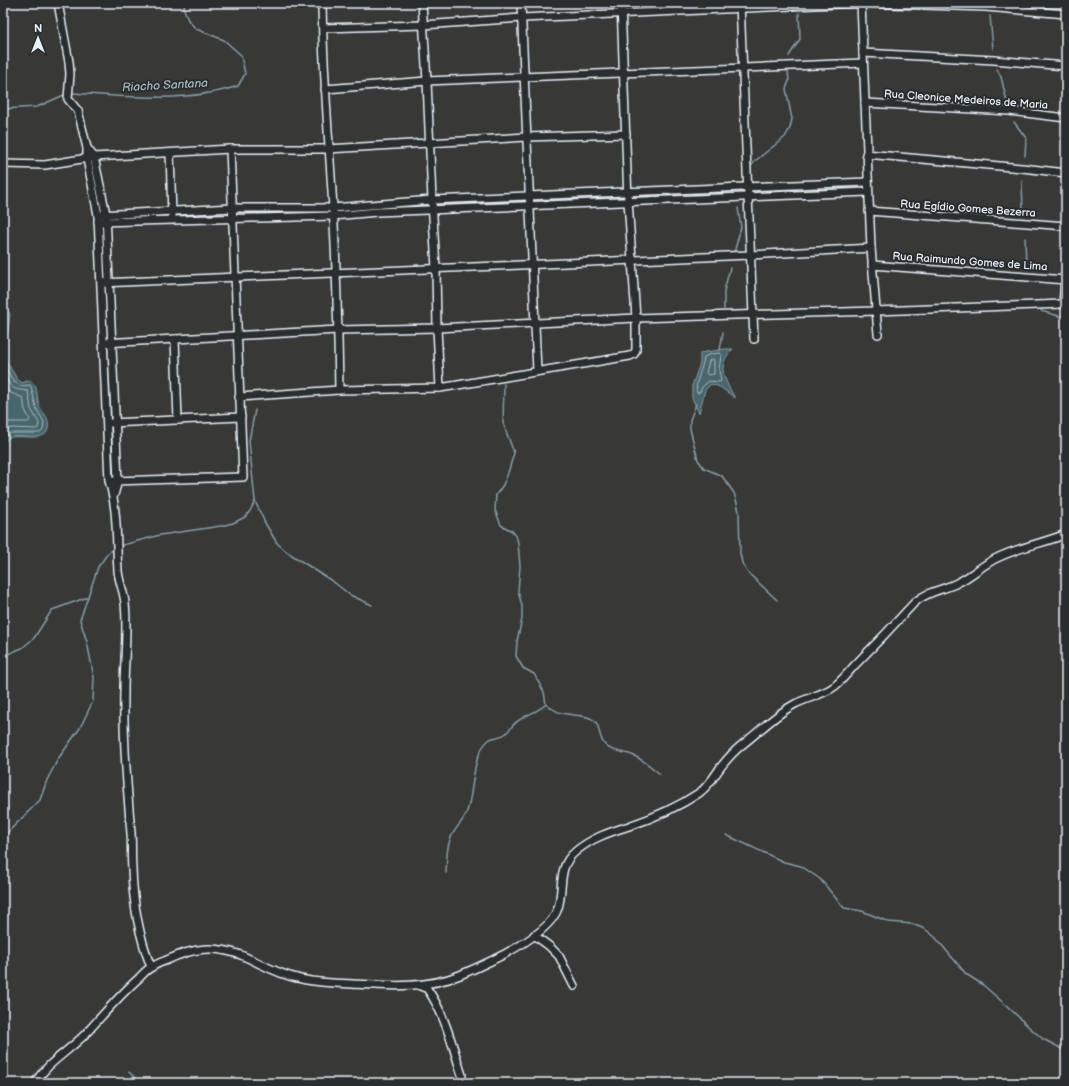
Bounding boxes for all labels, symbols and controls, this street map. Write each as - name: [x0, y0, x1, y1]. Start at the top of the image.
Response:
- north arrow: [18, 18, 58, 58]
- text: N: [34, 22, 42, 35]
- water label: Riacho Santana: [122, 76, 209, 95]
- street label: Rua Cleonice Medeiros de Maria: [884, 87, 1048, 112]
- street label: Rua Egídio Gomes Bezerra: [900, 197, 1036, 220]
- street label: Rua Raimundo Gomes de Lima: [892, 250, 1048, 273]

